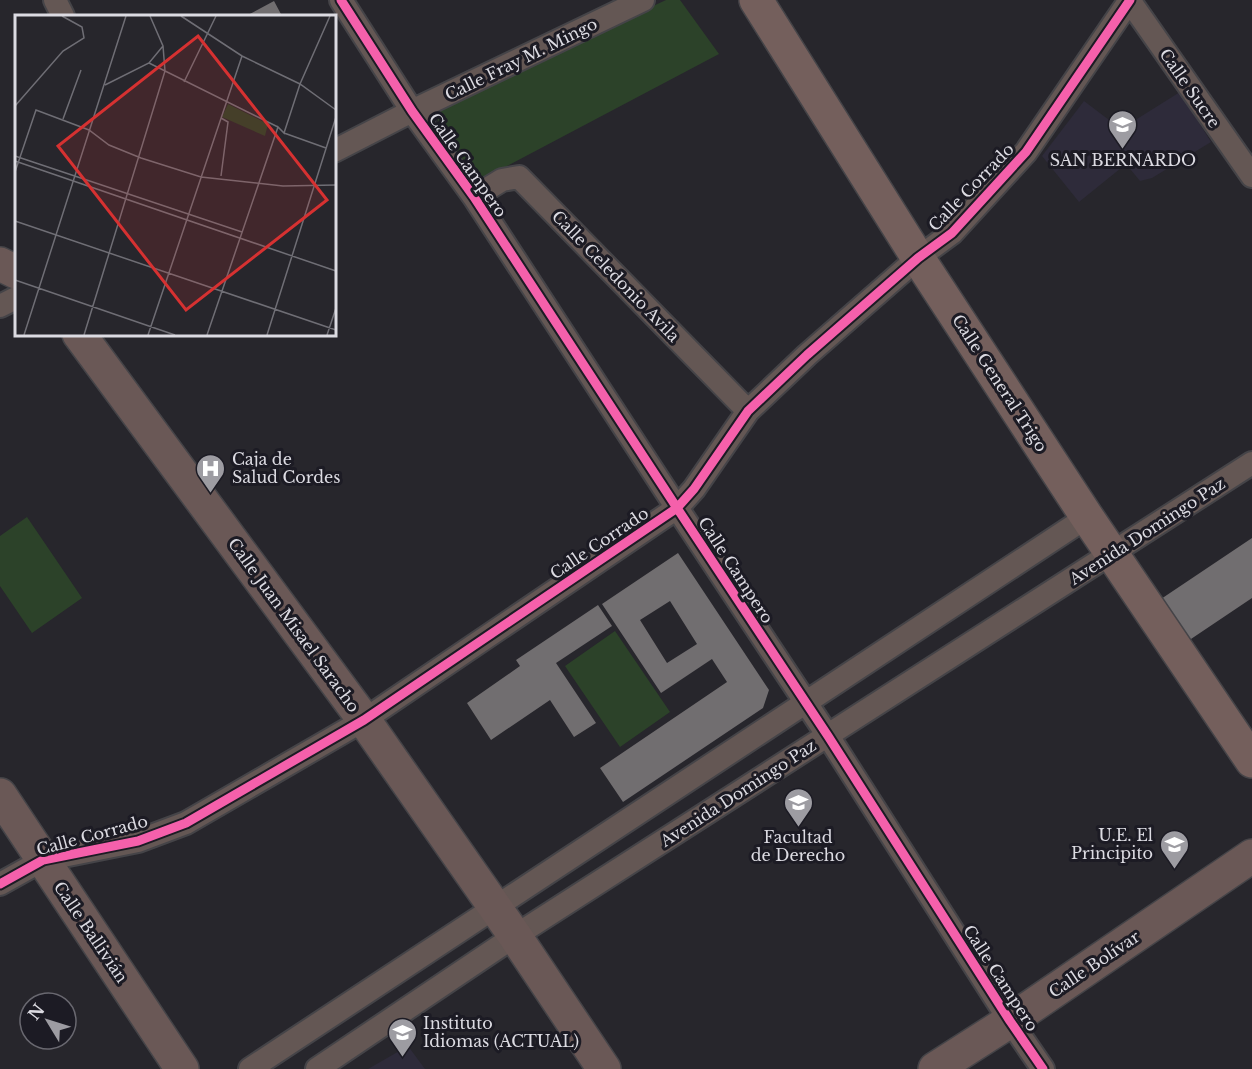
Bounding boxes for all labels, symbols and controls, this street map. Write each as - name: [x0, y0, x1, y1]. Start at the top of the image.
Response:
- street label: Calle Fray M. Mingo: [442, 13, 600, 105]
- inset map: [15, 15, 336, 336]
- street label: Calle Sucre: [1155, 45, 1225, 131]
- school or university icon: SAN BERNARDO: [1107, 108, 1139, 150]
- street label: Calle Campero: [425, 109, 511, 221]
- street label: Calle Corrado: [924, 139, 1018, 235]
- place label: SAN BERNARDO: [1050, 150, 1196, 170]
- street label: Calle Celedonio Avila: [548, 206, 684, 346]
- street label: Calle General Trigo: [948, 311, 1052, 455]
- place label: Caja de Salud Cordes: [232, 449, 341, 487]
- hospital icon: Caja de Salud Cordes: [195, 452, 227, 494]
- street label: Avenida Domingo Paz: [1064, 473, 1229, 589]
- street label: Calle Corrado: [546, 503, 652, 583]
- street label: Calle Campero: [694, 513, 778, 627]
- street label: Calle Juan Misael Saracho: [224, 534, 364, 716]
- street label: Avenida Domingo Paz: [655, 735, 820, 851]
- school or university icon: Facultad de Derecho: [782, 786, 814, 828]
- street label: Calle Corrado: [34, 811, 150, 859]
- place label: U.E. El Principito: [1071, 825, 1153, 863]
- place label: Facultad de Derecho: [751, 827, 845, 865]
- school or university icon: U.E. El Principito: [1158, 828, 1190, 870]
- street label: Calle Ballivián: [50, 878, 132, 986]
- street label: Calle Campero: [959, 921, 1043, 1035]
- street label: Calle Bolívar: [1045, 926, 1144, 1002]
- north arrow: [18, 991, 78, 1051]
- text: N: [24, 1000, 49, 1024]
- place label: Instituto Idiomas (ACTUAL): [423, 1013, 579, 1051]
- school or university icon: Instituto Idiomas (ACTUAL): [386, 1016, 418, 1058]

